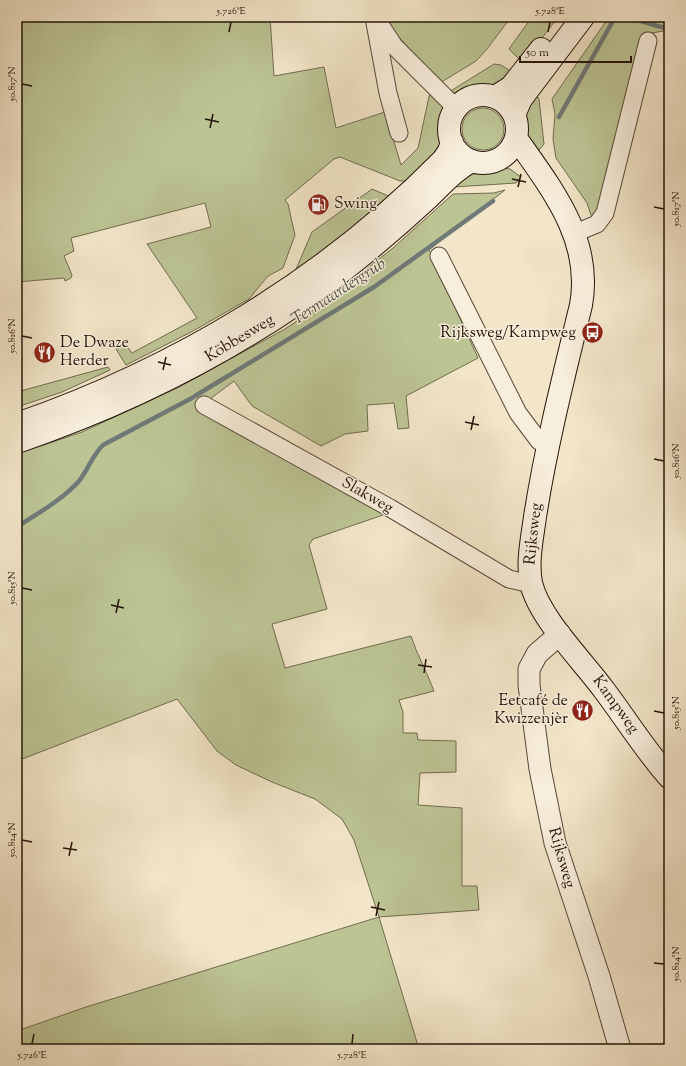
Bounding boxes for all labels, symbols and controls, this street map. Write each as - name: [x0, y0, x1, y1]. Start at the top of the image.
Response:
- text: 5.726°E: [215, 4, 246, 19]
- text: 5.728°E: [534, 4, 565, 19]
- scale bar: [520, 38, 631, 64]
- text: 50 m: [525, 44, 549, 62]
- text: 50.817°N: [5, 67, 20, 102]
- fuel station icon: Swing: [305, 191, 331, 217]
- text: 50.817°N: [669, 192, 684, 227]
- place label: Swing: [334, 193, 377, 216]
- water label: Termaardergrub: [287, 252, 391, 332]
- street label: Köbbesweg: [201, 309, 279, 369]
- text: 50.816°N: [5, 319, 20, 354]
- bus stop icon: Rijksweg/Kampweg: [579, 320, 605, 346]
- place label: Rijksweg/Kampweg: [440, 322, 576, 345]
- place label: De Dwaze Herder: [60, 332, 129, 373]
- restaurant icon: De Dwaze Herder: [31, 339, 57, 365]
- text: 50.816°N: [669, 444, 684, 479]
- street label: Slakweg: [337, 472, 397, 520]
- street label: Rijksweg: [519, 502, 549, 566]
- text: 50.815°N: [5, 571, 20, 606]
- street label: Kampweg: [586, 671, 644, 739]
- place label: Eetcafé de Kwizzenjèr: [494, 690, 568, 731]
- text: 50.815°N: [669, 696, 684, 731]
- restaurant icon: Eetcafé de Kwizzenjèr: [570, 697, 596, 723]
- text: 50.814°N: [5, 823, 20, 858]
- street label: Rijksweg: [541, 825, 581, 891]
- text: 50.814°N: [669, 947, 684, 982]
- text: 5.726°E: [16, 1048, 47, 1063]
- text: 5.728°E: [336, 1048, 367, 1063]

